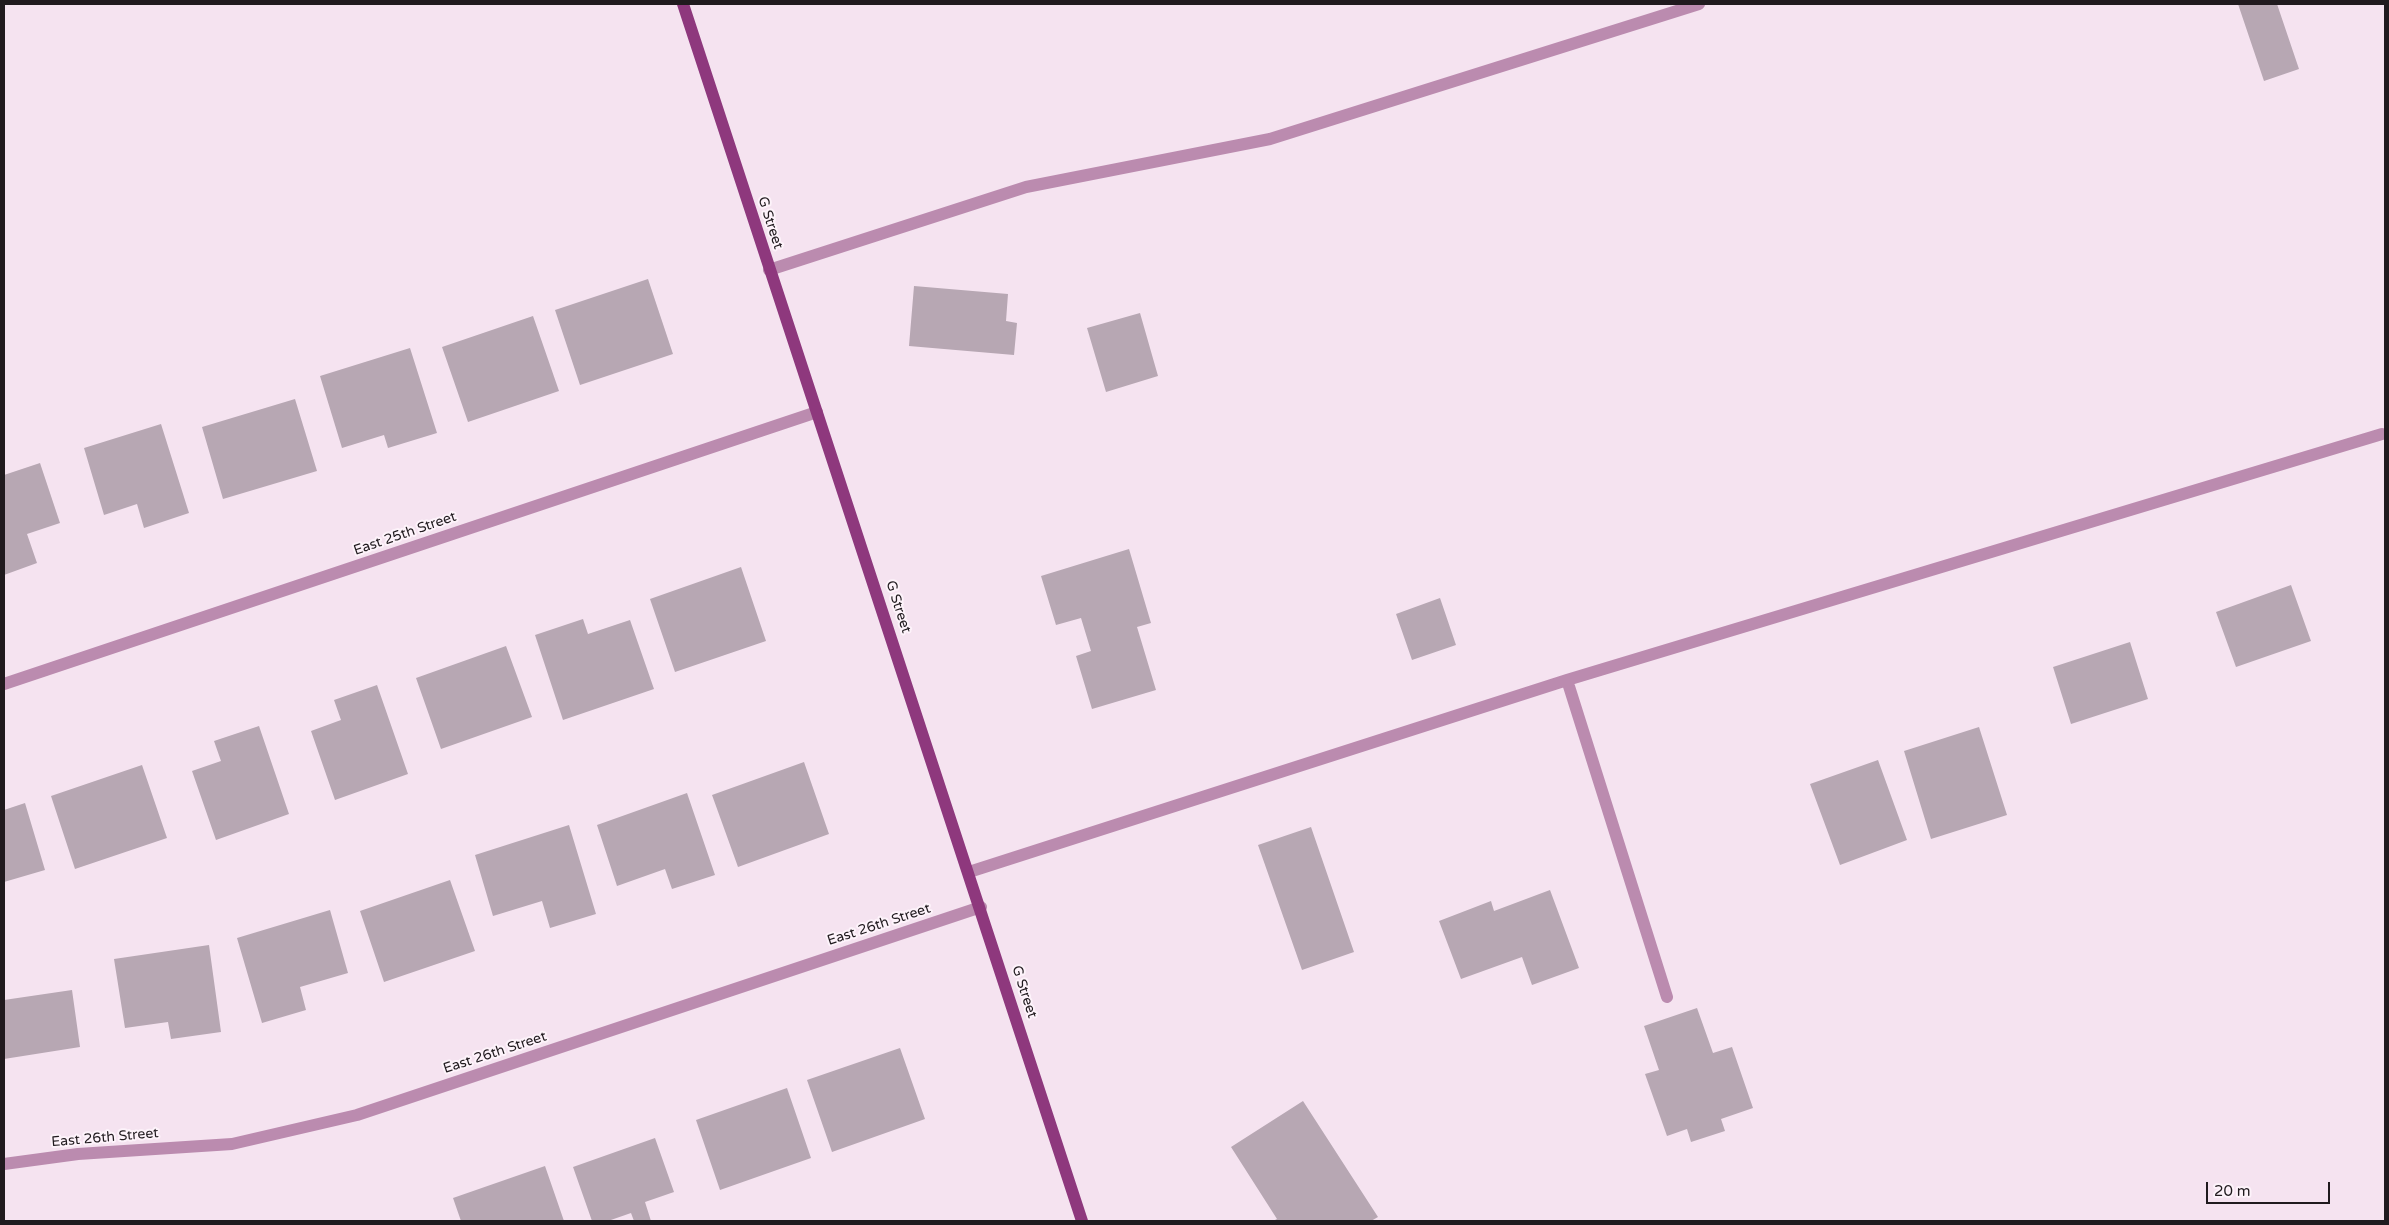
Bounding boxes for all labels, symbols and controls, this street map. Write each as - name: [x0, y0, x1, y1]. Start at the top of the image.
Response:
- street label: G Street: [754, 195, 786, 251]
- street label: East 25th Street: [351, 509, 459, 559]
- street label: G Street: [882, 579, 914, 635]
- street label: East 26th Street: [825, 900, 933, 950]
- street label: G Street: [1008, 964, 1040, 1020]
- street label: East 26th Street: [441, 1028, 549, 1078]
- street label: East 26th Street: [51, 1125, 159, 1151]
- scale bar: [2209, 1172, 2333, 1204]
- text: 20 m: [2214, 1182, 2251, 1200]

